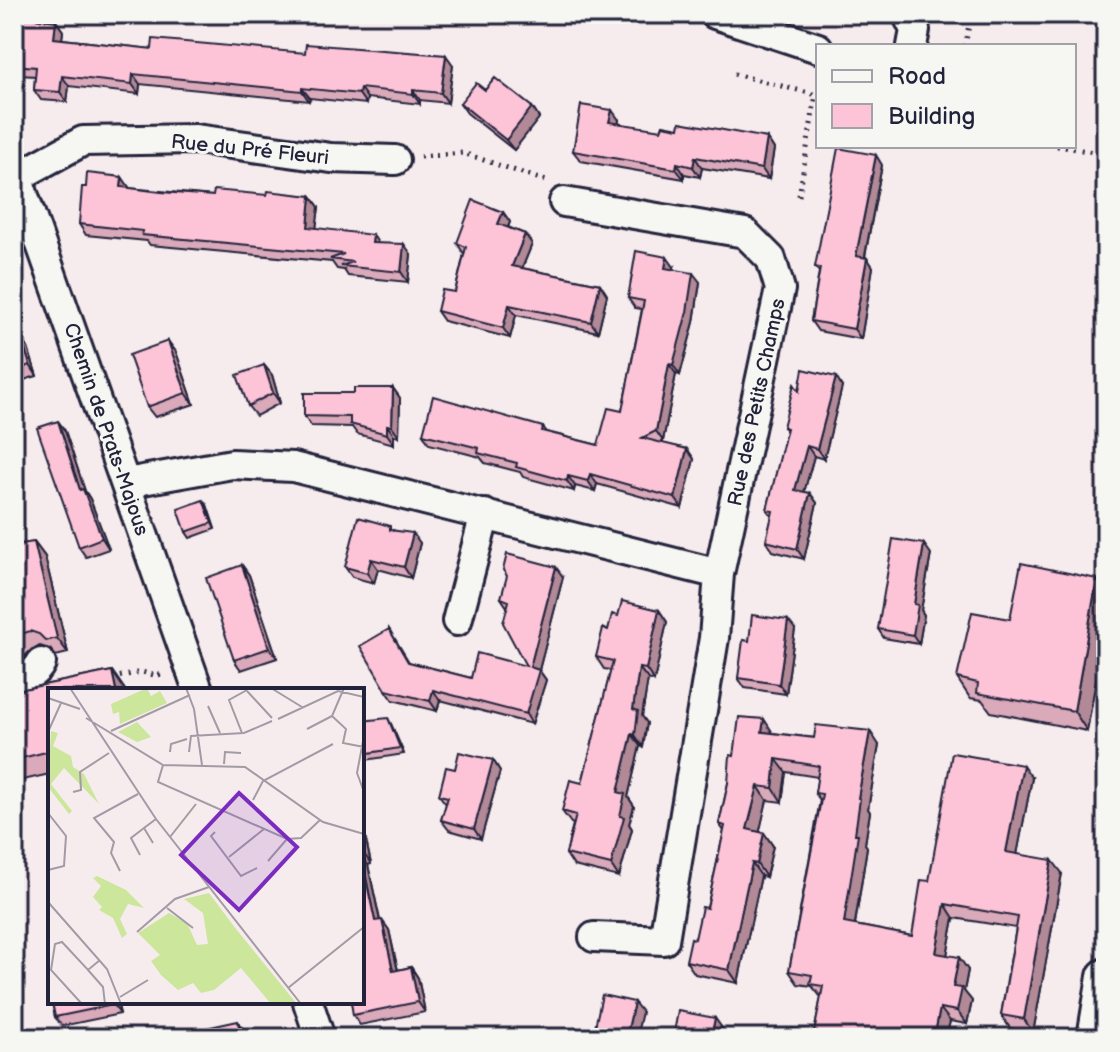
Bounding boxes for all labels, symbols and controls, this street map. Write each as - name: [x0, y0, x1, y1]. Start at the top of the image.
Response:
- legend: [816, 44, 1076, 148]
- text: Road: [888, 62, 946, 91]
- text: Building: [888, 102, 975, 131]
- street label: Rue du Pré Fleuri: [170, 130, 330, 170]
- street label: Rue des Petits Champs: [723, 296, 791, 508]
- street label: Chemin de Prats-Majous: [58, 320, 154, 539]
- inset map: [48, 688, 364, 1004]

